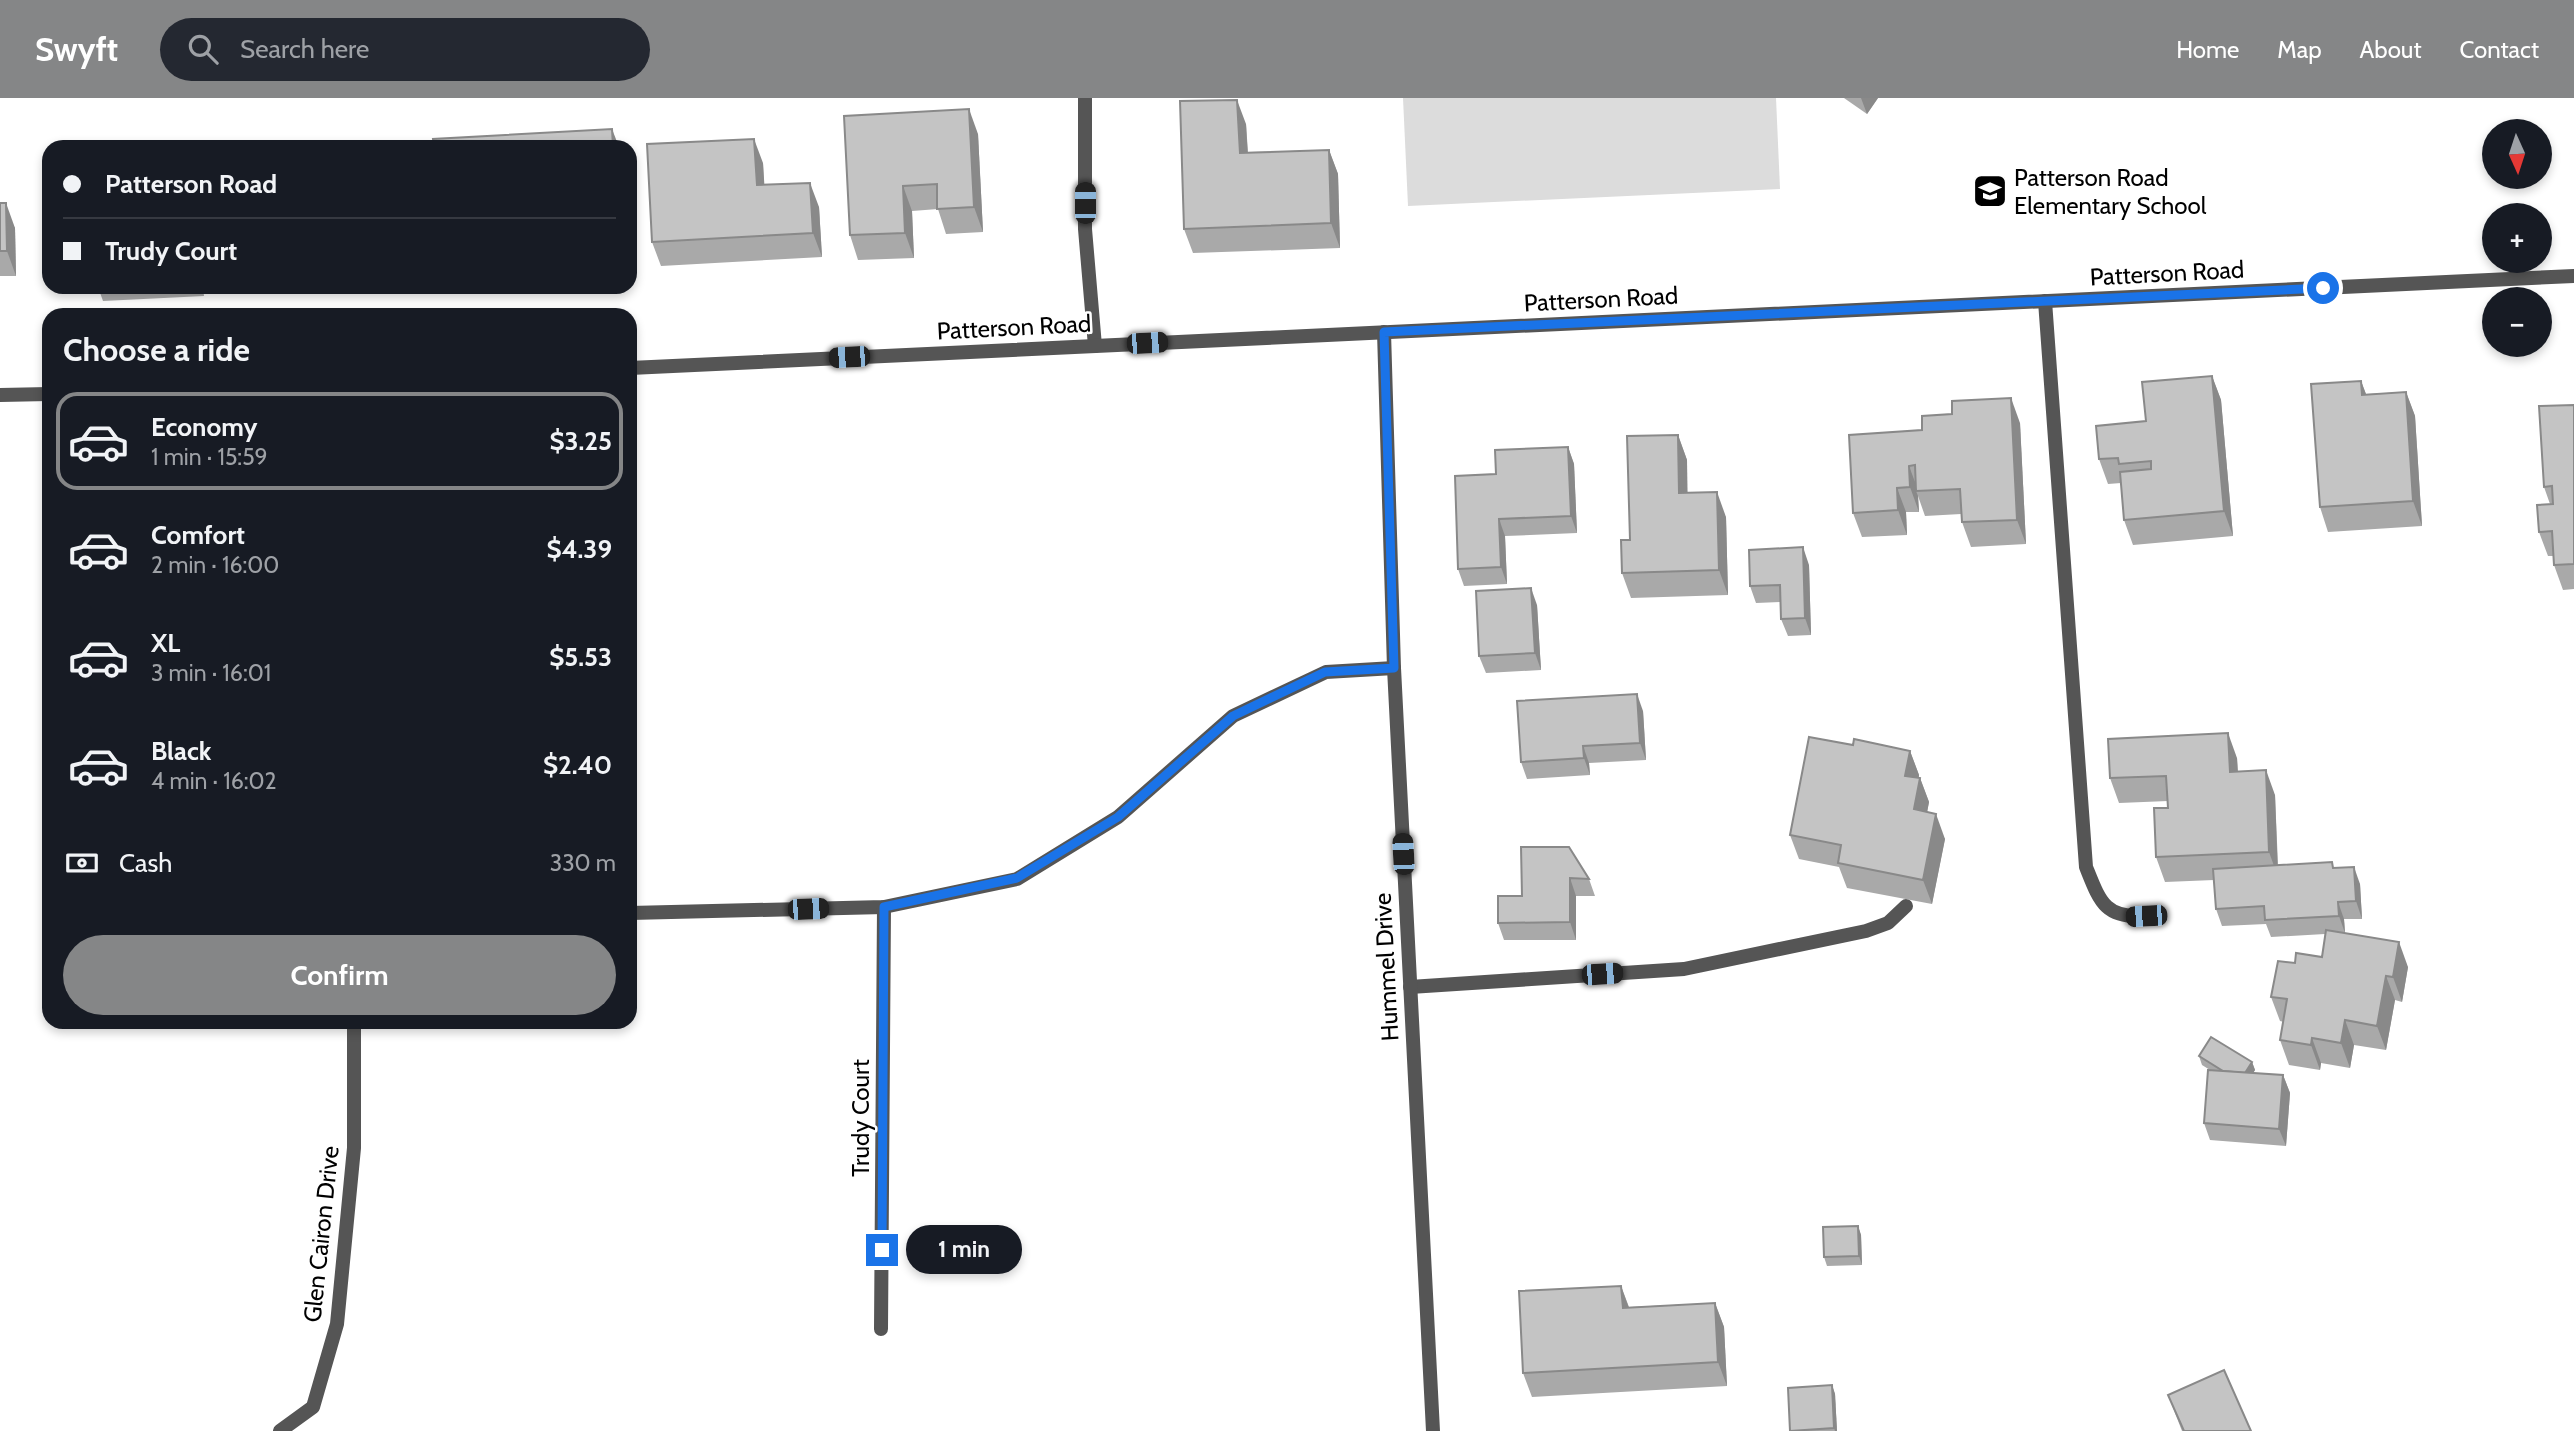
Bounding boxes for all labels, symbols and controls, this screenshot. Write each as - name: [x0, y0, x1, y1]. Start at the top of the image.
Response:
- search box: [160, 18, 650, 81]
- text: Swyft: [35, 29, 118, 69]
- icon: search: [184, 30, 222, 68]
- text: Search here: [240, 33, 369, 65]
- text: Home: [2176, 35, 2239, 64]
- text: Map: [2277, 35, 2322, 64]
- text: About: [2360, 35, 2422, 64]
- text: Contact: [2460, 35, 2539, 64]
- north arrow: [2482, 119, 2552, 189]
- map controls: [2482, 119, 2552, 357]
- place label: Patterson Road Elementary School: [2014, 163, 2207, 220]
- text: Patterson Road: [105, 168, 277, 200]
- school or university icon: Patterson Road Elementary School: [1971, 172, 2009, 210]
- car: [1075, 182, 1096, 224]
- button: +: [2482, 203, 2552, 273]
- text: Trudy Court: [105, 235, 237, 267]
- street label: Patterson Road: [2089, 254, 2245, 292]
- route start: [2307, 272, 2339, 304]
- street label: Patterson Road: [1523, 280, 1679, 318]
- button: −: [2482, 287, 2552, 357]
- street label: Patterson Road: [936, 308, 1092, 346]
- text: Choose a ride: [63, 330, 250, 369]
- car: [1126, 331, 1169, 355]
- car: [828, 345, 871, 369]
- icon: car: [67, 410, 130, 473]
- text: Economy: [151, 411, 257, 443]
- text: $3.25: [549, 425, 612, 457]
- text: 1 min · 15:59: [151, 443, 268, 471]
- icon: car: [67, 518, 130, 581]
- text: Comfort: [151, 519, 245, 551]
- text: $4.39: [546, 533, 612, 565]
- text: 2 min · 16:00: [151, 551, 279, 579]
- icon: car: [67, 626, 130, 689]
- text: XL: [151, 627, 180, 659]
- text: $5.53: [549, 641, 612, 673]
- text: 3 min · 16:01: [151, 659, 271, 687]
- icon: car: [67, 734, 130, 797]
- text: Black: [151, 735, 211, 767]
- text: $2.40: [543, 749, 612, 781]
- text: 4 min · 16:02: [151, 767, 277, 795]
- car: [1392, 832, 1415, 876]
- icon: cash: [63, 844, 101, 882]
- text: Cash: [119, 847, 172, 879]
- text: 330 m: [550, 849, 616, 877]
- street label: Hummel Drive: [1368, 892, 1404, 1042]
- car: [787, 898, 830, 920]
- car: [2125, 904, 2168, 928]
- button: Confirm: [63, 935, 616, 1015]
- car: [1581, 962, 1624, 986]
- street label: Trudy Court: [846, 1059, 875, 1177]
- street label: Glen Cairon Drive: [297, 1144, 345, 1324]
- callout: 1 min: [906, 1226, 1022, 1274]
- route end: [866, 1234, 898, 1266]
- text: 1 min: [938, 1235, 990, 1263]

